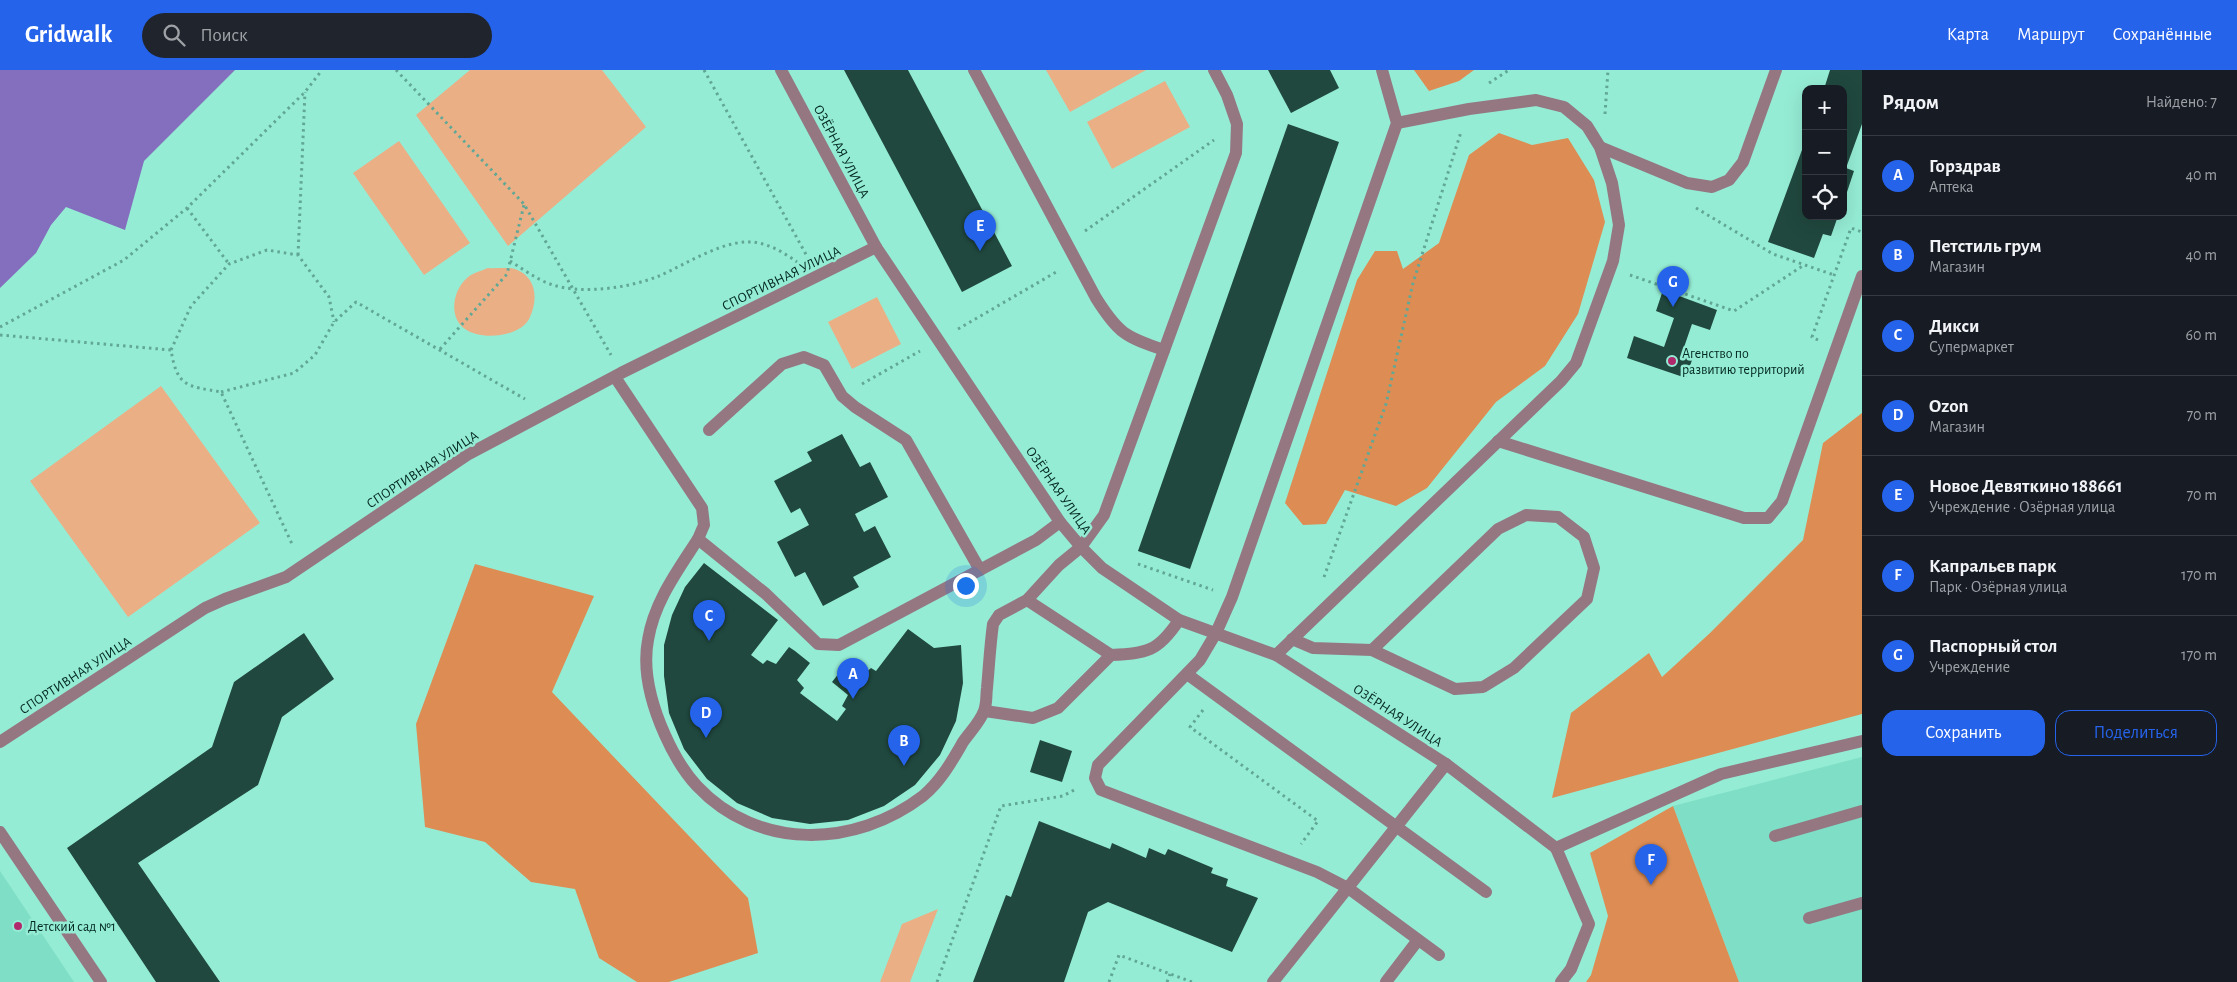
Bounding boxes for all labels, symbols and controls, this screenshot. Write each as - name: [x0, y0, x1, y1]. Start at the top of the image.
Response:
- search box: [142, 13, 492, 58]
- icon: search: [160, 21, 188, 49]
- text: Gridwalk: [25, 23, 112, 47]
- text: Поиск: [200, 26, 248, 45]
- text: Карта: [1947, 26, 1989, 44]
- text: Маршрут: [2017, 26, 2085, 44]
- text: Сохранённые: [2113, 26, 2212, 44]
- map controls: [1802, 85, 1847, 220]
- button: +: [1802, 85, 1847, 130]
- text: Рядом: [1882, 92, 1939, 113]
- text: Найдено: 7: [2146, 94, 2217, 110]
- street label: ОЗЁРНАЯ УЛИЦА: [811, 102, 873, 200]
- button: −: [1802, 130, 1847, 175]
- text: Горздрав: [1929, 157, 2001, 176]
- text: A: [1893, 167, 1903, 183]
- text: 40 m: [2185, 167, 2217, 183]
- button: locate: [1802, 175, 1847, 220]
- text: Аптека: [1929, 179, 1974, 195]
- pin: E: [964, 210, 996, 251]
- text: Петстиль грум: [1929, 237, 2042, 256]
- street label: СПОРТИВНАЯ УЛИЦА: [720, 244, 843, 314]
- text: B: [1893, 247, 1903, 263]
- text: 40 m: [2185, 247, 2217, 263]
- text: Магазин: [1929, 259, 1985, 275]
- pin: G: [1657, 266, 1689, 307]
- text: Дикси: [1929, 317, 1979, 336]
- text: C: [1894, 327, 1902, 343]
- text: 60 m: [2186, 327, 2217, 343]
- text: Супермаркет: [1929, 339, 2014, 355]
- place label: Агенство по развитию территорий: [1682, 347, 1805, 377]
- marker: Агенство по развитию территорий: [1666, 355, 1678, 367]
- text: Ozon: [1929, 397, 1968, 416]
- text: D: [1893, 407, 1903, 423]
- text: 70 m: [2186, 407, 2217, 423]
- text: Магазин: [1929, 419, 1985, 435]
- street label: СПОРТИВНАЯ УЛИЦА: [364, 429, 481, 511]
- street label: ОЗЁРНАЯ УЛИЦА: [1023, 443, 1095, 537]
- text: Новое Девяткино 188661: [1929, 477, 2123, 496]
- text: E: [1894, 487, 1902, 503]
- text: 70 m: [2186, 487, 2217, 503]
- text: Учреждение · Озёрная улица: [1929, 499, 2115, 515]
- text: Капральев парк: [1929, 557, 2056, 576]
- text: F: [1894, 567, 1902, 583]
- text: 170 m: [2181, 567, 2217, 583]
- your location: [953, 573, 979, 599]
- text: Парк · Озёрная улица: [1929, 579, 2067, 595]
- pin: C: [693, 600, 725, 641]
- street label: СПОРТИВНАЯ УЛИЦА: [17, 635, 134, 717]
- text: Паспорный стол: [1929, 637, 2058, 656]
- text: G: [1893, 647, 1903, 663]
- text: 170 m: [2181, 647, 2217, 663]
- pin: A: [837, 658, 869, 699]
- text: Учреждение: [1929, 659, 2010, 675]
- street label: ОЗЁРНАЯ УЛИЦА: [1350, 680, 1446, 750]
- pin: D: [690, 697, 722, 738]
- button: Сохранить: [1882, 710, 2045, 756]
- button: Поделиться: [2055, 710, 2217, 756]
- pin: B: [888, 725, 920, 766]
- pin: F: [1635, 844, 1667, 885]
- marker: Детский сад №1: [12, 920, 24, 932]
- place label: Детский сад №1: [28, 920, 116, 934]

